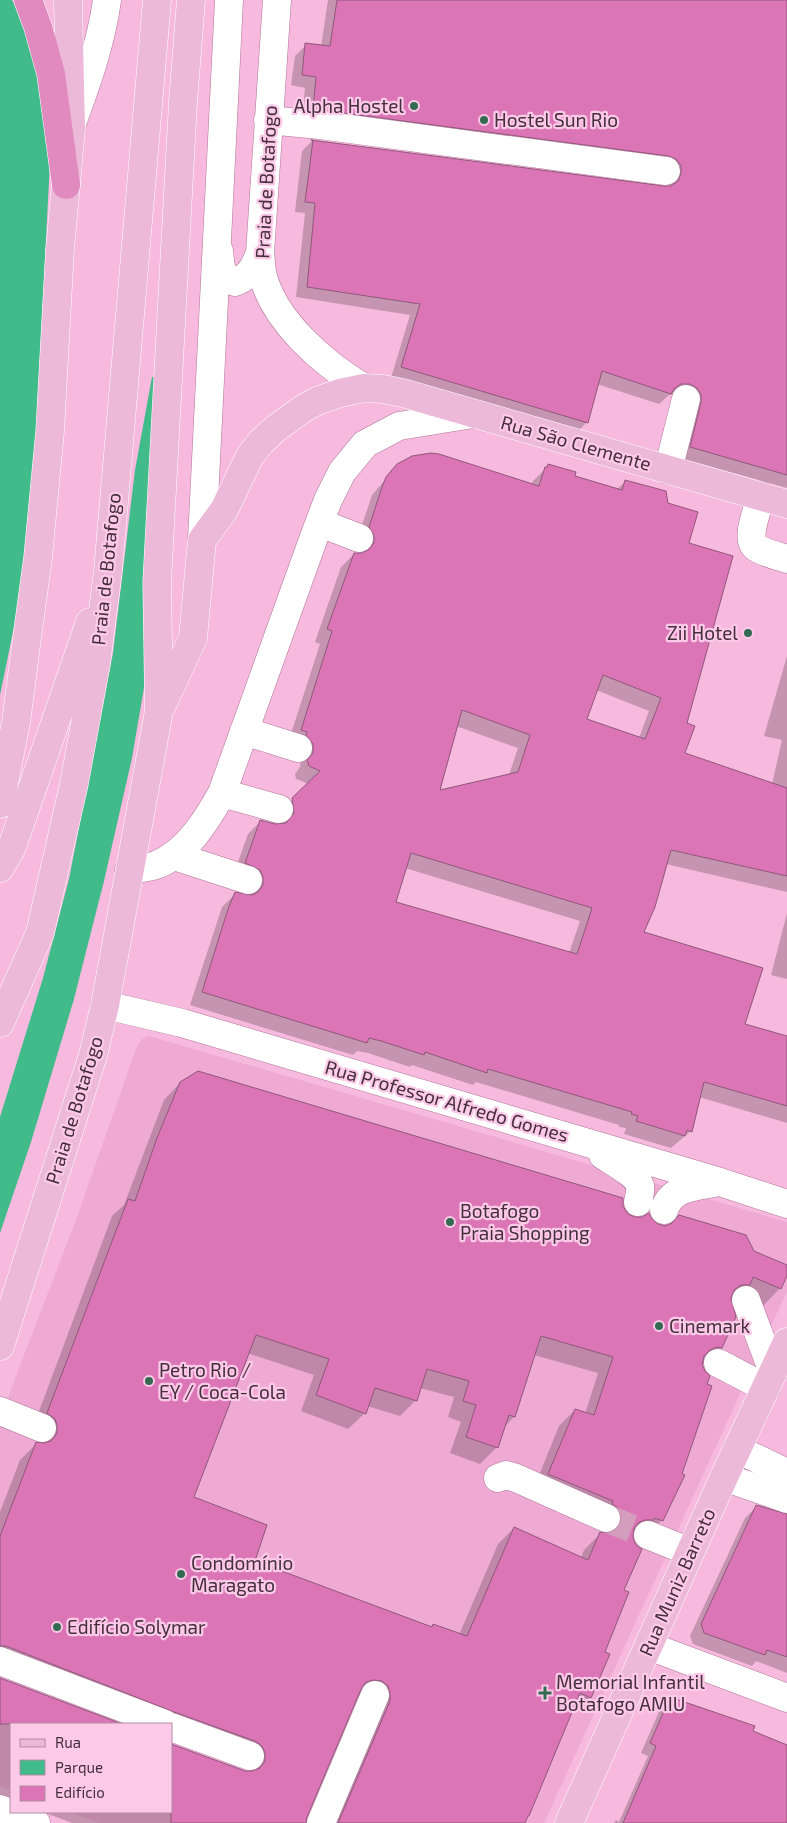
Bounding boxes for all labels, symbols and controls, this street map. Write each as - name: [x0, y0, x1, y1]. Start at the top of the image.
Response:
- place label: Alpha Hostel: [294, 94, 404, 117]
- marker: Alpha Hostel: [408, 100, 420, 112]
- street label: Praia de Botafogo: [250, 105, 281, 259]
- place label: Hostel Sun Rio: [494, 108, 618, 131]
- marker: Hostel Sun Rio: [478, 114, 490, 126]
- street label: Rua São Clemente: [498, 410, 654, 475]
- street label: Praia de Botafogo: [86, 491, 125, 646]
- place label: Zii Hotel: [667, 621, 738, 644]
- marker: Zii Hotel: [742, 627, 754, 639]
- street label: Praia de Botafogo: [40, 1033, 107, 1187]
- street label: Rua Professor Alfredo Gomes: [323, 1055, 572, 1146]
- place label: Botafogo Praia Shopping: [460, 1199, 590, 1244]
- marker: Botafogo Praia Shopping: [444, 1216, 456, 1228]
- place label: Cinemark: [669, 1314, 750, 1337]
- marker: Cinemark: [653, 1320, 665, 1332]
- place label: Petro Rio / EY / Coca-Cola: [159, 1358, 286, 1403]
- marker: Petro Rio / EY / Coca-Cola: [143, 1375, 155, 1387]
- street label: Rua Muniz Barreto: [634, 1504, 720, 1659]
- place label: Condomínio Maragato: [191, 1551, 293, 1596]
- marker: Condomínio Maragato: [175, 1568, 187, 1580]
- place label: Edifício Solymar: [67, 1615, 206, 1638]
- marker: Edifício Solymar: [51, 1621, 63, 1633]
- place label: Memorial Infantil Botafogo AMIU: [556, 1670, 705, 1715]
- marker: Memorial Infantil Botafogo AMIU: [538, 1686, 552, 1700]
- legend: [10, 1723, 172, 1813]
- text: Rua: [55, 1733, 81, 1751]
- text: Parque: [55, 1758, 103, 1776]
- text: Edifício: [55, 1783, 105, 1801]

